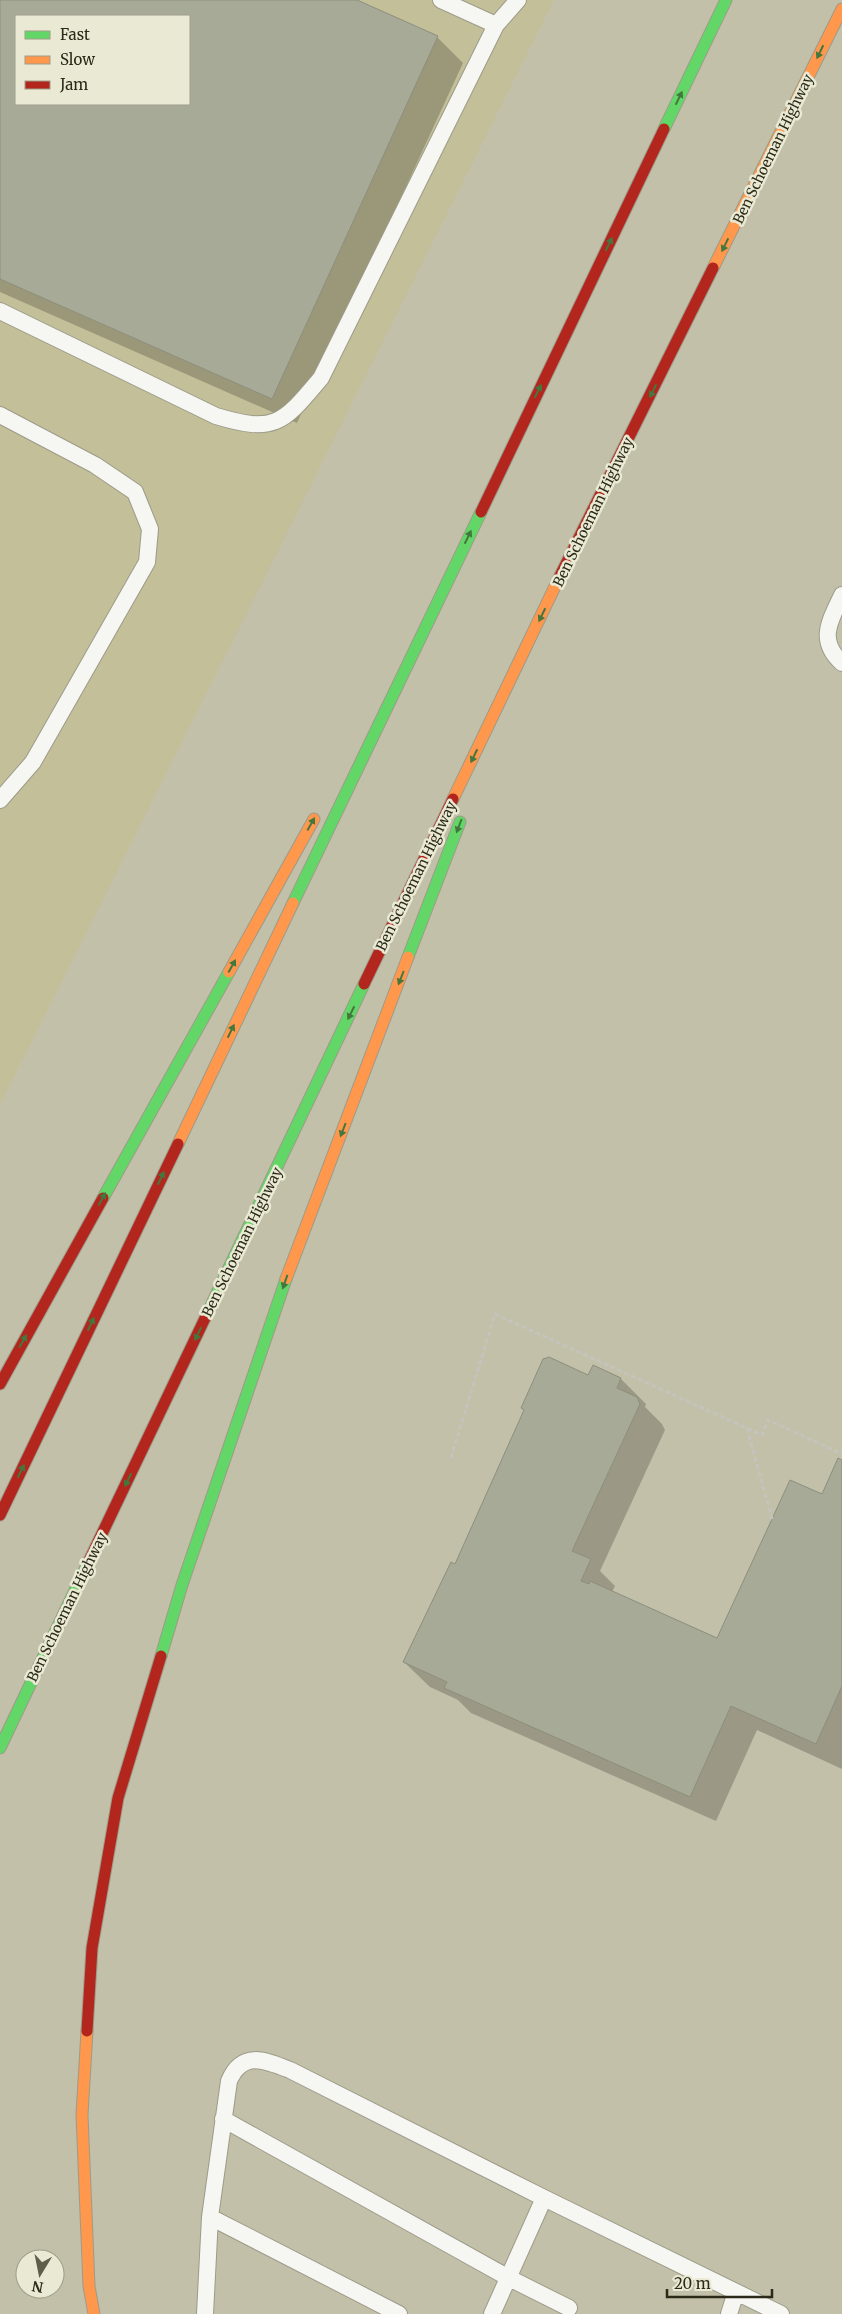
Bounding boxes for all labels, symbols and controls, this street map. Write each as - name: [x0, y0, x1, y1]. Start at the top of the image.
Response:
- legend: [15, 15, 190, 105]
- text: Fast: [60, 25, 90, 44]
- one-way arrow: [816, 45, 824, 59]
- text: Slow: [60, 50, 95, 69]
- street label: Ben Schoeman Highway: [729, 71, 817, 227]
- text: Jam: [59, 75, 88, 94]
- one-way arrow: [675, 91, 683, 105]
- one-way arrow: [605, 237, 613, 251]
- one-way arrow: [721, 238, 729, 252]
- one-way arrow: [534, 383, 542, 398]
- one-way arrow: [649, 383, 657, 398]
- street label: Ben Schoeman Highway: [549, 434, 637, 590]
- one-way arrow: [464, 530, 472, 544]
- one-way arrow: [538, 607, 546, 622]
- one-way arrow: [469, 749, 477, 763]
- street label: Ben Schoeman Highway: [372, 798, 460, 954]
- one-way arrow: [307, 817, 316, 830]
- one-way arrow: [455, 819, 463, 834]
- one-way arrow: [228, 959, 237, 972]
- one-way arrow: [397, 971, 405, 986]
- one-way arrow: [347, 1006, 355, 1021]
- one-way arrow: [228, 1024, 236, 1038]
- one-way arrow: [339, 1122, 346, 1137]
- street label: Ben Schoeman Highway: [198, 1164, 286, 1320]
- one-way arrow: [157, 1170, 165, 1185]
- one-way arrow: [98, 1192, 106, 1207]
- one-way arrow: [281, 1274, 288, 1289]
- one-way arrow: [87, 1317, 95, 1331]
- one-way arrow: [194, 1327, 202, 1341]
- one-way arrow: [19, 1335, 28, 1348]
- one-way arrow: [17, 1464, 25, 1478]
- one-way arrow: [124, 1473, 132, 1488]
- street label: Ben Schoeman Highway: [23, 1529, 111, 1685]
- north arrow: [15, 2249, 65, 2299]
- scale bar: [667, 2266, 772, 2298]
- text: 20 m: [674, 2274, 711, 2293]
- text: N: [31, 2277, 45, 2297]

